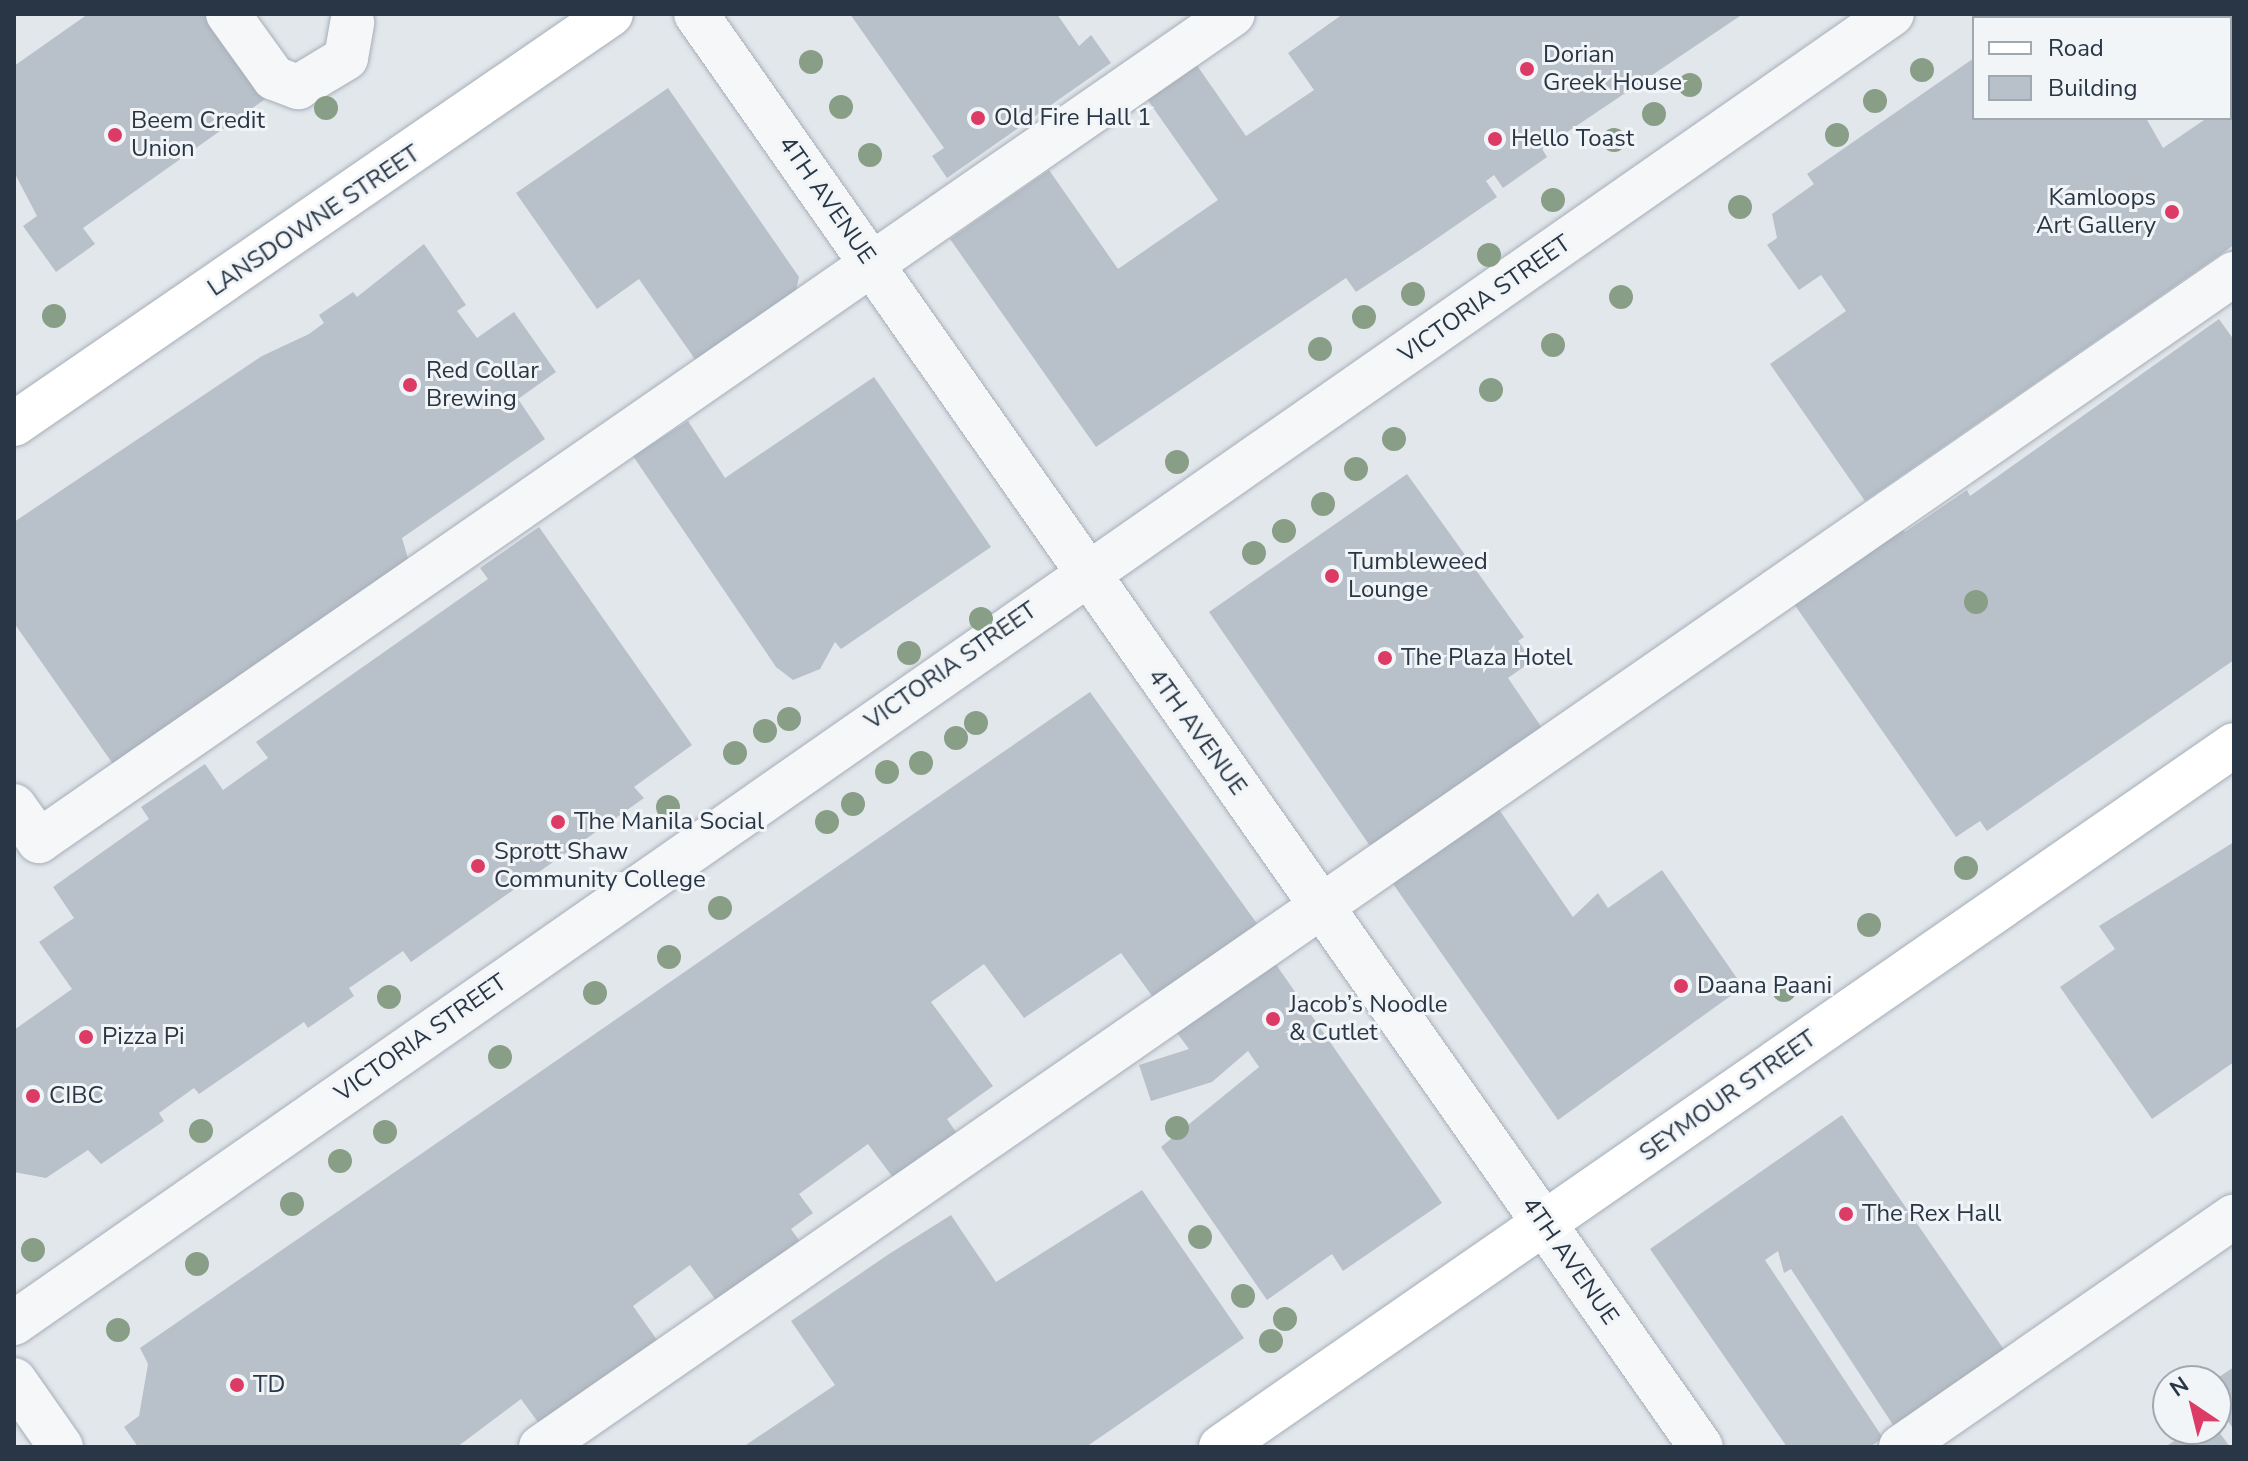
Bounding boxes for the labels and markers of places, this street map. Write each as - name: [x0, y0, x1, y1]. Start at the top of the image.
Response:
- place label: Dorian Greek House: [1543, 41, 1682, 97]
- marker: Dorian Greek House: [1518, 60, 1536, 78]
- place label: Old Fire Hall 1: [994, 104, 1151, 132]
- place label: Beem Credit Union: [131, 107, 265, 163]
- marker: Old Fire Hall 1: [969, 109, 987, 127]
- place label: Hello Toast: [1511, 125, 1634, 153]
- marker: Beem Credit Union: [106, 126, 124, 144]
- marker: Hello Toast: [1486, 130, 1504, 148]
- place label: Kamloops Art Gallery: [2036, 184, 2156, 240]
- marker: Kamloops Art Gallery: [2163, 203, 2181, 221]
- place label: Red Collar Brewing: [426, 357, 539, 413]
- marker: Red Collar Brewing: [401, 376, 419, 394]
- place label: Tumbleweed Lounge: [1348, 548, 1488, 604]
- marker: Tumbleweed Lounge: [1323, 567, 1341, 585]
- place label: The Plaza Hotel: [1401, 644, 1573, 672]
- marker: The Plaza Hotel: [1376, 649, 1394, 667]
- place label: The Manila Social: [574, 808, 764, 836]
- marker: The Manila Social: [549, 813, 567, 831]
- place label: Sprott Shaw Community College: [494, 838, 706, 894]
- marker: Sprott Shaw Community College: [469, 857, 487, 875]
- place label: Daana Paani: [1697, 972, 1832, 1000]
- marker: Daana Paani: [1672, 977, 1690, 995]
- place label: Jacob’s Noodle & Cutlet: [1289, 991, 1447, 1047]
- marker: Jacob’s Noodle & Cutlet: [1264, 1010, 1282, 1028]
- place label: Pizza Pi: [102, 1023, 185, 1051]
- marker: Pizza Pi: [77, 1028, 95, 1046]
- place label: CIBC: [49, 1082, 104, 1110]
- marker: CIBC: [24, 1087, 42, 1105]
- place label: The Rex Hall: [1862, 1200, 2001, 1228]
- marker: The Rex Hall: [1837, 1205, 1855, 1223]
- place label: TD: [253, 1371, 285, 1399]
- marker: TD: [228, 1376, 246, 1394]

